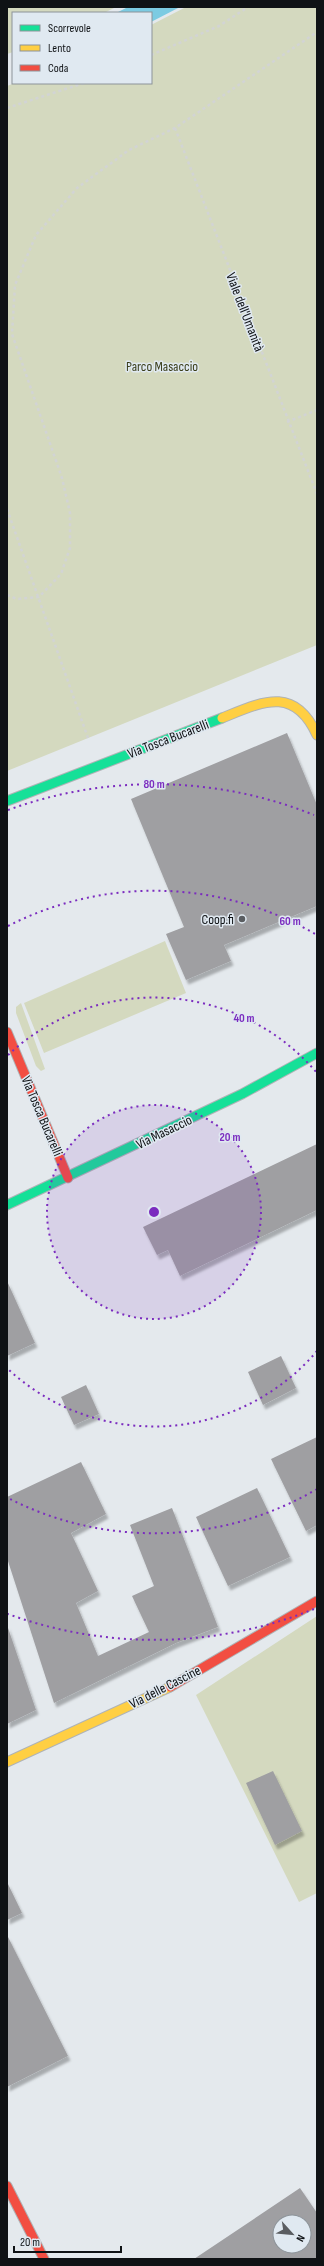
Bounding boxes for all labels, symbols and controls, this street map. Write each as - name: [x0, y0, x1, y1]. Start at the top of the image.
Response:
- legend: [12, 12, 152, 84]
- text: Scorrevole: [48, 21, 91, 36]
- text: Lento: [48, 41, 71, 56]
- text: Coda: [48, 61, 69, 76]
- street label: Viale dell'Umanità: [222, 270, 268, 354]
- park label: Parco Masaccio: [126, 358, 198, 375]
- street label: Via Tosca Bucarelli: [125, 716, 211, 762]
- text: 80 m: [143, 777, 165, 792]
- place label: Coop.fi: [202, 911, 234, 928]
- marker: Coop.fi: [237, 914, 247, 924]
- text: 60 m: [279, 914, 301, 929]
- text: 40 m: [233, 1011, 255, 1026]
- street label: Via Tosca Bucarelli: [17, 1073, 67, 1159]
- street label: Via Masaccio: [133, 1111, 195, 1153]
- text: 20 m: [220, 1130, 240, 1145]
- centre of rings: [147, 1205, 161, 1219]
- street label: Via delle Cascine: [126, 1662, 204, 1712]
- north arrow: [272, 2214, 312, 2254]
- scale bar: [14, 2228, 121, 2254]
- text: N: [293, 2233, 308, 2244]
- text: 20 m: [20, 2235, 40, 2250]

